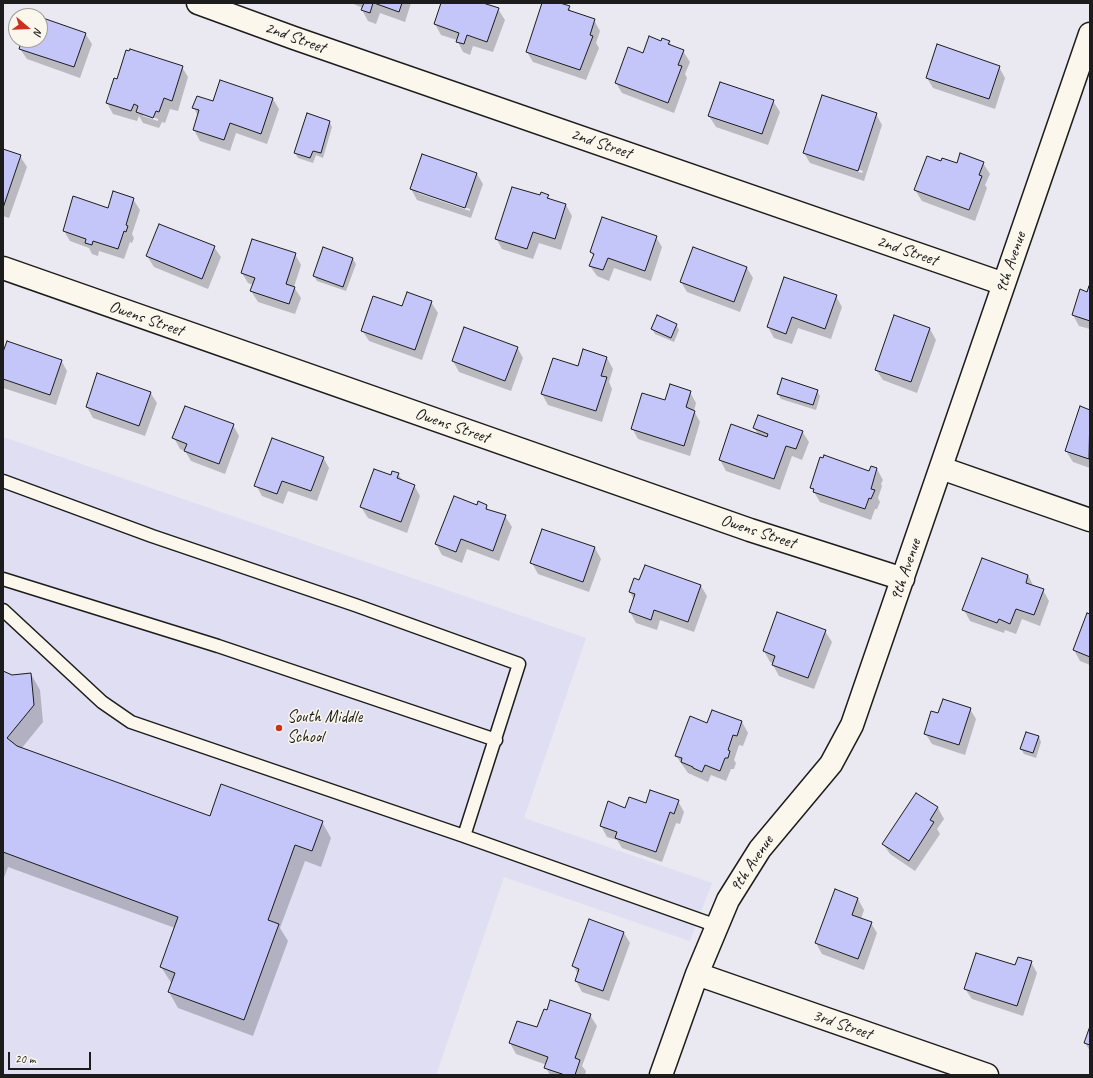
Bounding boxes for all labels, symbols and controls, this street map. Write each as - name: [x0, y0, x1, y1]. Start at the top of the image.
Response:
- north arrow: [8, 8, 48, 48]
- street label: 2nd Street: [262, 18, 328, 58]
- text: N: [31, 26, 46, 37]
- street label: 2nd Street: [568, 124, 634, 164]
- street label: 9th Avenue: [991, 229, 1031, 297]
- street label: 2nd Street: [874, 231, 940, 271]
- street label: Owens Street: [106, 297, 186, 341]
- street label: Owens Street: [412, 404, 492, 448]
- street label: Owens Street: [718, 510, 798, 554]
- street label: 9th Avenue: [886, 536, 926, 604]
- place label: South Middle School: [287, 708, 362, 748]
- marker: South Middle School: [274, 723, 284, 733]
- street label: 9th Avenue: [726, 832, 778, 896]
- street label: 3rd Street: [810, 1005, 874, 1045]
- scale bar: [10, 1044, 93, 1070]
- text: 20 m: [15, 1051, 35, 1067]

